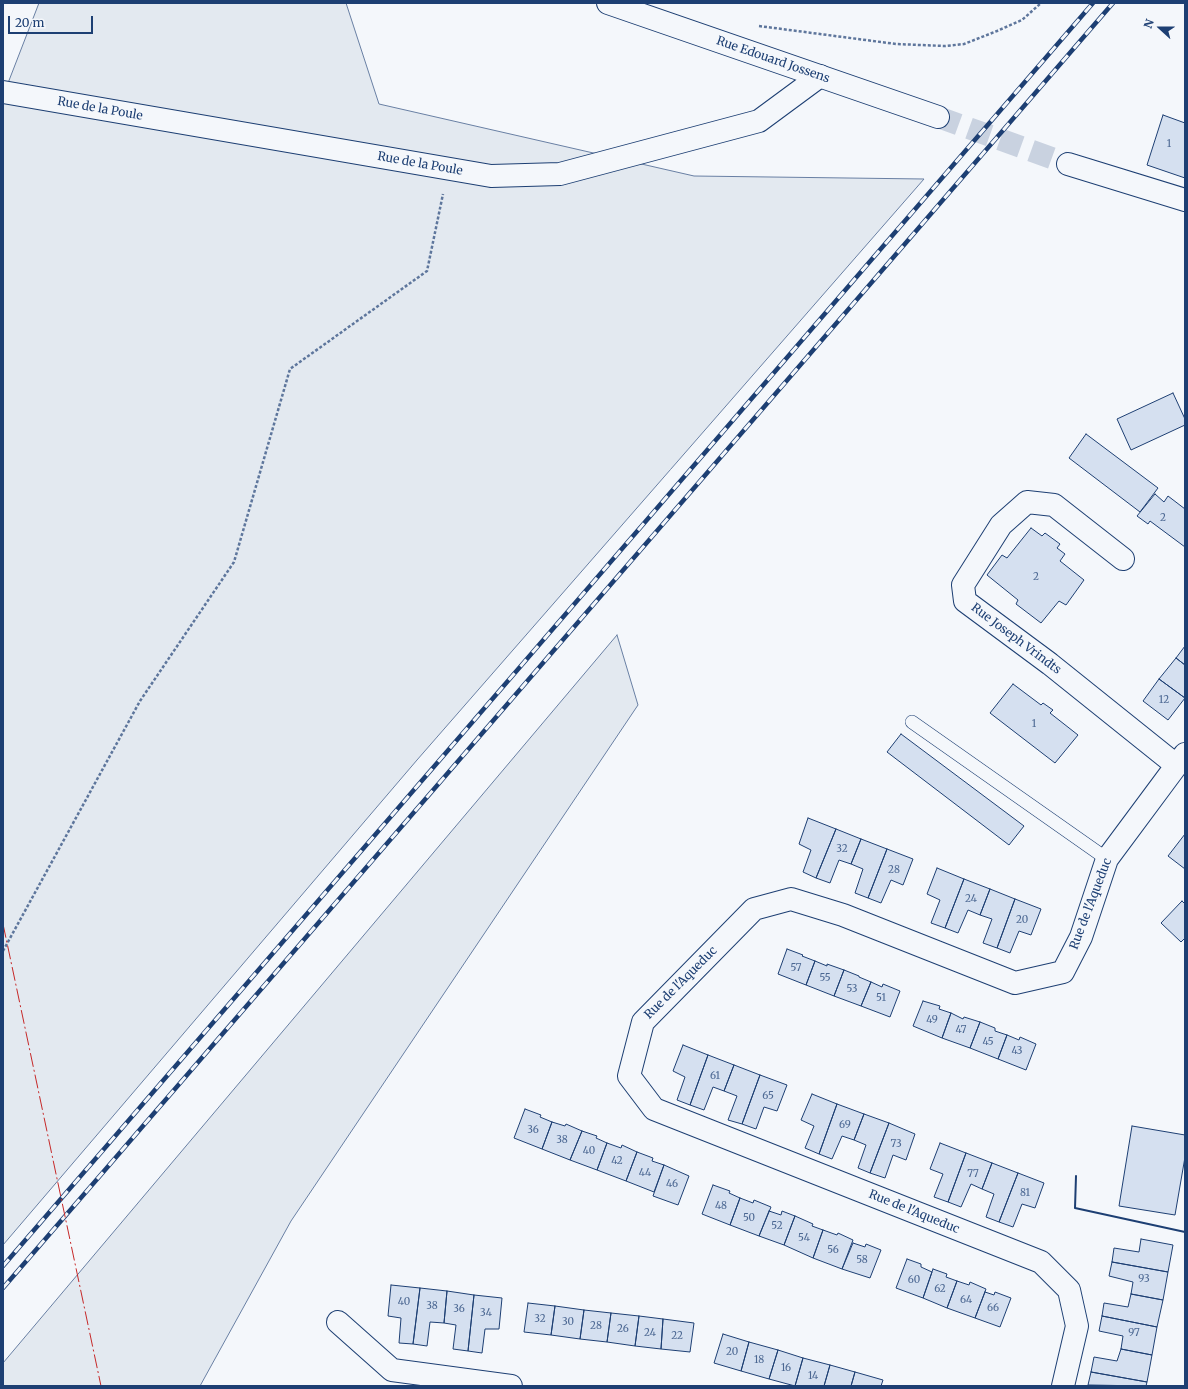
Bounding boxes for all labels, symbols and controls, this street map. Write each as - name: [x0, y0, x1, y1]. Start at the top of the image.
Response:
- scale bar: [10, 8, 95, 34]
- north arrow: [1140, 8, 1180, 48]
- text: 20 m: [15, 15, 44, 30]
- text: N: [1141, 17, 1157, 30]
- street label: Rue Edouard Jossens: [714, 34, 832, 86]
- street label: Rue de la Poule: [56, 94, 144, 124]
- house number: 1: [1167, 138, 1171, 150]
- street label: Rue de la Poule: [376, 149, 464, 179]
- house number: 2: [1160, 512, 1166, 524]
- house number: 2: [1033, 571, 1039, 583]
- street label: Rue Joseph Vrindts: [968, 601, 1064, 677]
- house number: 12: [1159, 694, 1169, 706]
- house number: 1: [1032, 718, 1036, 730]
- house number: 32: [836, 843, 848, 855]
- street label: Rue de l'Aqueduc: [1067, 856, 1115, 952]
- house number: 28: [888, 864, 900, 876]
- house number: 24: [965, 893, 977, 905]
- house number: 20: [1016, 914, 1028, 926]
- street label: Rue de l'Aqueduc: [642, 944, 720, 1022]
- house number: 57: [790, 962, 802, 974]
- house number: 55: [819, 972, 831, 984]
- house number: 53: [846, 983, 858, 995]
- house number: 51: [876, 992, 886, 1004]
- house number: 49: [926, 1014, 938, 1026]
- house number: 47: [956, 1024, 966, 1036]
- house number: 45: [982, 1036, 994, 1048]
- house number: 43: [1011, 1045, 1023, 1057]
- house number: 61: [710, 1070, 720, 1082]
- house number: 65: [762, 1090, 774, 1102]
- house number: 69: [839, 1119, 851, 1131]
- house number: 36: [527, 1124, 539, 1136]
- house number: 38: [556, 1134, 568, 1146]
- house number: 73: [890, 1138, 902, 1150]
- house number: 40: [583, 1145, 595, 1157]
- house number: 42: [611, 1155, 623, 1167]
- house number: 44: [639, 1167, 651, 1179]
- house number: 77: [967, 1168, 979, 1180]
- house number: 46: [666, 1178, 678, 1190]
- street label: Rue de l'Aqueduc: [867, 1187, 961, 1237]
- house number: 81: [1020, 1187, 1030, 1199]
- house number: 48: [715, 1200, 727, 1212]
- house number: 50: [743, 1212, 755, 1224]
- house number: 52: [771, 1220, 783, 1232]
- house number: 54: [798, 1232, 810, 1244]
- house number: 56: [827, 1244, 839, 1256]
- house number: 58: [856, 1254, 868, 1266]
- house number: 93: [1138, 1273, 1150, 1285]
- house number: 60: [908, 1274, 920, 1286]
- house number: 62: [934, 1283, 946, 1295]
- house number: 64: [960, 1294, 972, 1306]
- house number: 40: [398, 1296, 410, 1308]
- house number: 38: [426, 1300, 438, 1312]
- house number: 66: [987, 1302, 999, 1314]
- house number: 36: [453, 1303, 465, 1315]
- house number: 34: [480, 1307, 492, 1319]
- house number: 32: [534, 1313, 546, 1325]
- house number: 30: [562, 1316, 574, 1328]
- house number: 28: [590, 1320, 602, 1332]
- house number: 26: [617, 1323, 629, 1335]
- house number: 24: [644, 1327, 656, 1339]
- house number: 97: [1128, 1327, 1140, 1339]
- house number: 22: [671, 1330, 683, 1342]
- house number: 20: [726, 1346, 738, 1358]
- house number: 18: [754, 1354, 764, 1366]
- house number: 16: [781, 1362, 791, 1374]
- house number: 14: [808, 1370, 818, 1382]

